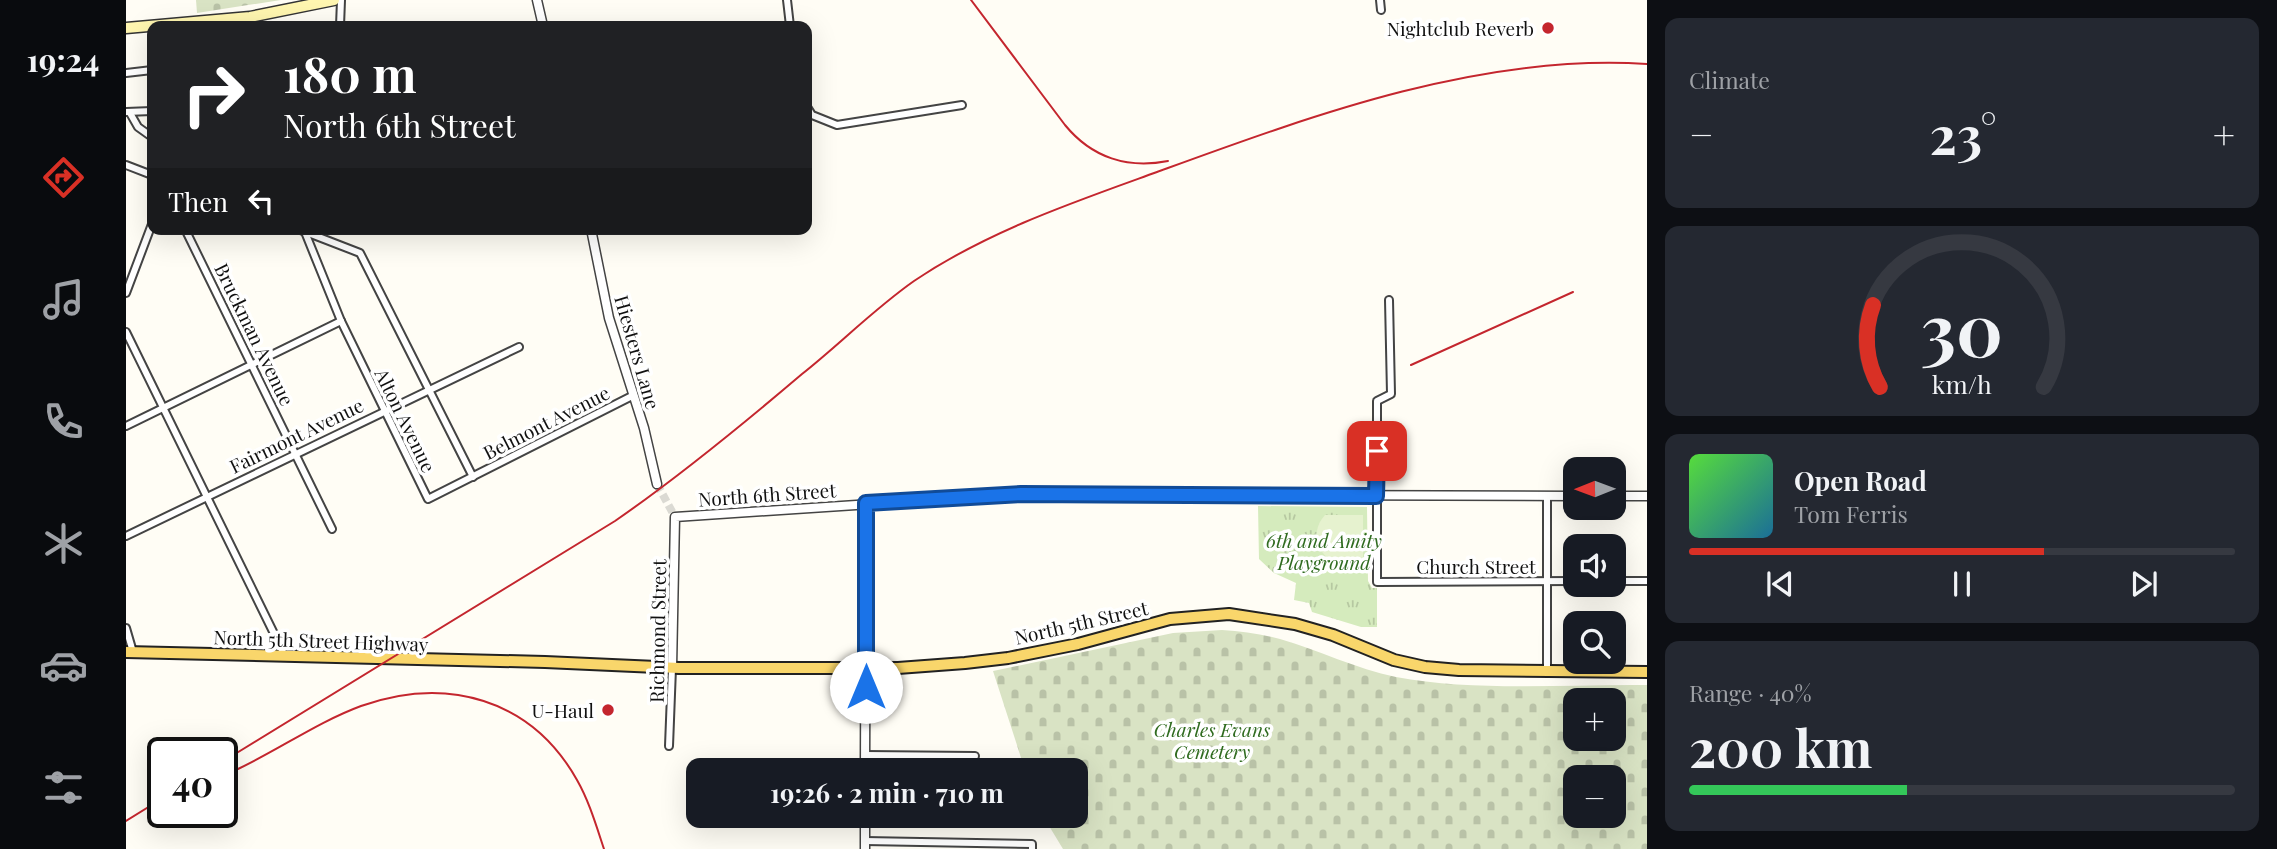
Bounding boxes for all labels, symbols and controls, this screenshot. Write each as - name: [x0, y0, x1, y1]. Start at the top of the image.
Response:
- place label: Nightclub Reverb: [1387, 15, 1534, 41]
- marker: Nightclub Reverb: [1540, 20, 1556, 36]
- text: 19:24: [27, 37, 99, 80]
- text: 180 m: [283, 40, 417, 105]
- icon: right: [168, 49, 259, 140]
- text: Climate: [1689, 64, 1770, 95]
- text: 23°: [1930, 99, 1997, 168]
- text: North 6th Street: [283, 103, 515, 146]
- text: −: [1689, 108, 1714, 159]
- text: +: [2213, 108, 2235, 159]
- icon: directions: [39, 153, 88, 202]
- icon: left: [242, 182, 280, 220]
- text: Then: [168, 184, 228, 219]
- street label: Bruckman Avenue: [209, 258, 301, 410]
- icon: music: [39, 275, 88, 324]
- text: 30: [1921, 278, 2003, 375]
- street label: Hiesters Lane: [609, 292, 667, 412]
- street label: Alton Avenue: [369, 363, 442, 476]
- text: km/h: [1932, 366, 1992, 399]
- street label: Belmont Avenue: [478, 379, 614, 465]
- street label: Fairmont Avenue: [225, 391, 367, 479]
- icon: phone: [39, 397, 88, 446]
- pin: [1347, 421, 1407, 481]
- icon: arrive: [1358, 432, 1396, 470]
- north arrow: [1563, 457, 1626, 520]
- map controls: [1563, 457, 1626, 828]
- text: Open Road: [1794, 463, 1927, 498]
- street label: North 6th Street: [697, 476, 837, 512]
- text: Tom Ferris: [1794, 498, 1908, 529]
- icon: climate: [39, 519, 88, 568]
- park label: 6th and Amity Playground: [1266, 527, 1382, 575]
- button: sound: [1563, 534, 1626, 597]
- street label: Church Street: [1416, 553, 1536, 579]
- street label: Richmond Street: [643, 559, 671, 703]
- icon: previous: [1761, 565, 1799, 603]
- icon: pause: [1943, 565, 1981, 603]
- icon: next: [2125, 565, 2163, 603]
- street label: North 5th Street: [1012, 594, 1150, 650]
- button: search: [1563, 611, 1626, 674]
- street label: North 5th Street Highway: [213, 623, 429, 657]
- icon: car: [39, 641, 88, 690]
- position arrow: [829, 650, 903, 724]
- text: Range · 40%: [1689, 677, 1812, 708]
- button: +: [1563, 688, 1626, 751]
- place label: U-Haul: [532, 697, 595, 723]
- marker: U-Haul: [600, 702, 616, 718]
- text: 200 km: [1689, 712, 1872, 781]
- park label: Charles Evans Cemetery: [1154, 716, 1270, 764]
- speed limit sign: 40: [147, 737, 238, 828]
- icon: filters: [39, 763, 88, 812]
- button: −: [1563, 765, 1626, 828]
- text: 19:26 · 2 min · 710 m: [770, 775, 1004, 810]

